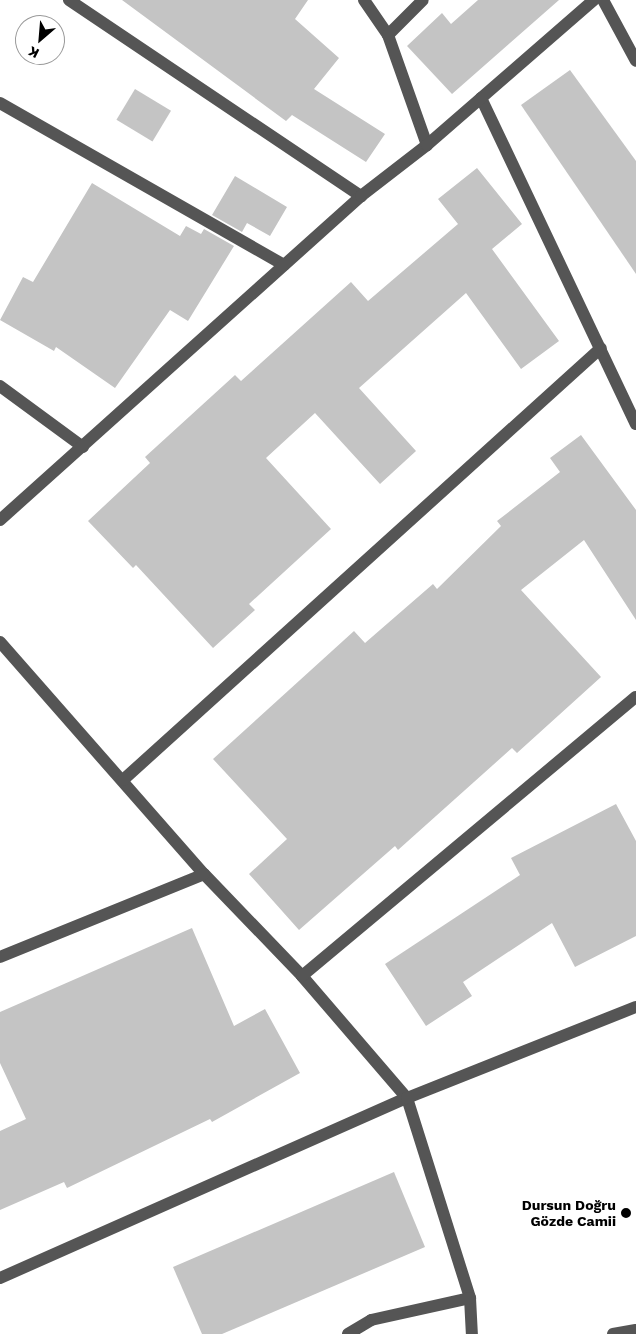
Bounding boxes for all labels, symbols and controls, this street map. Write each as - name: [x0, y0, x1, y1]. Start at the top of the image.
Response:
- north arrow: [15, 15, 65, 65]
- text: K: [26, 43, 42, 62]
- place label: Dursun Doğru Gözde Camii: [522, 1197, 616, 1230]
- marker: Dursun Doğru Gözde Camii: [620, 1207, 632, 1219]

